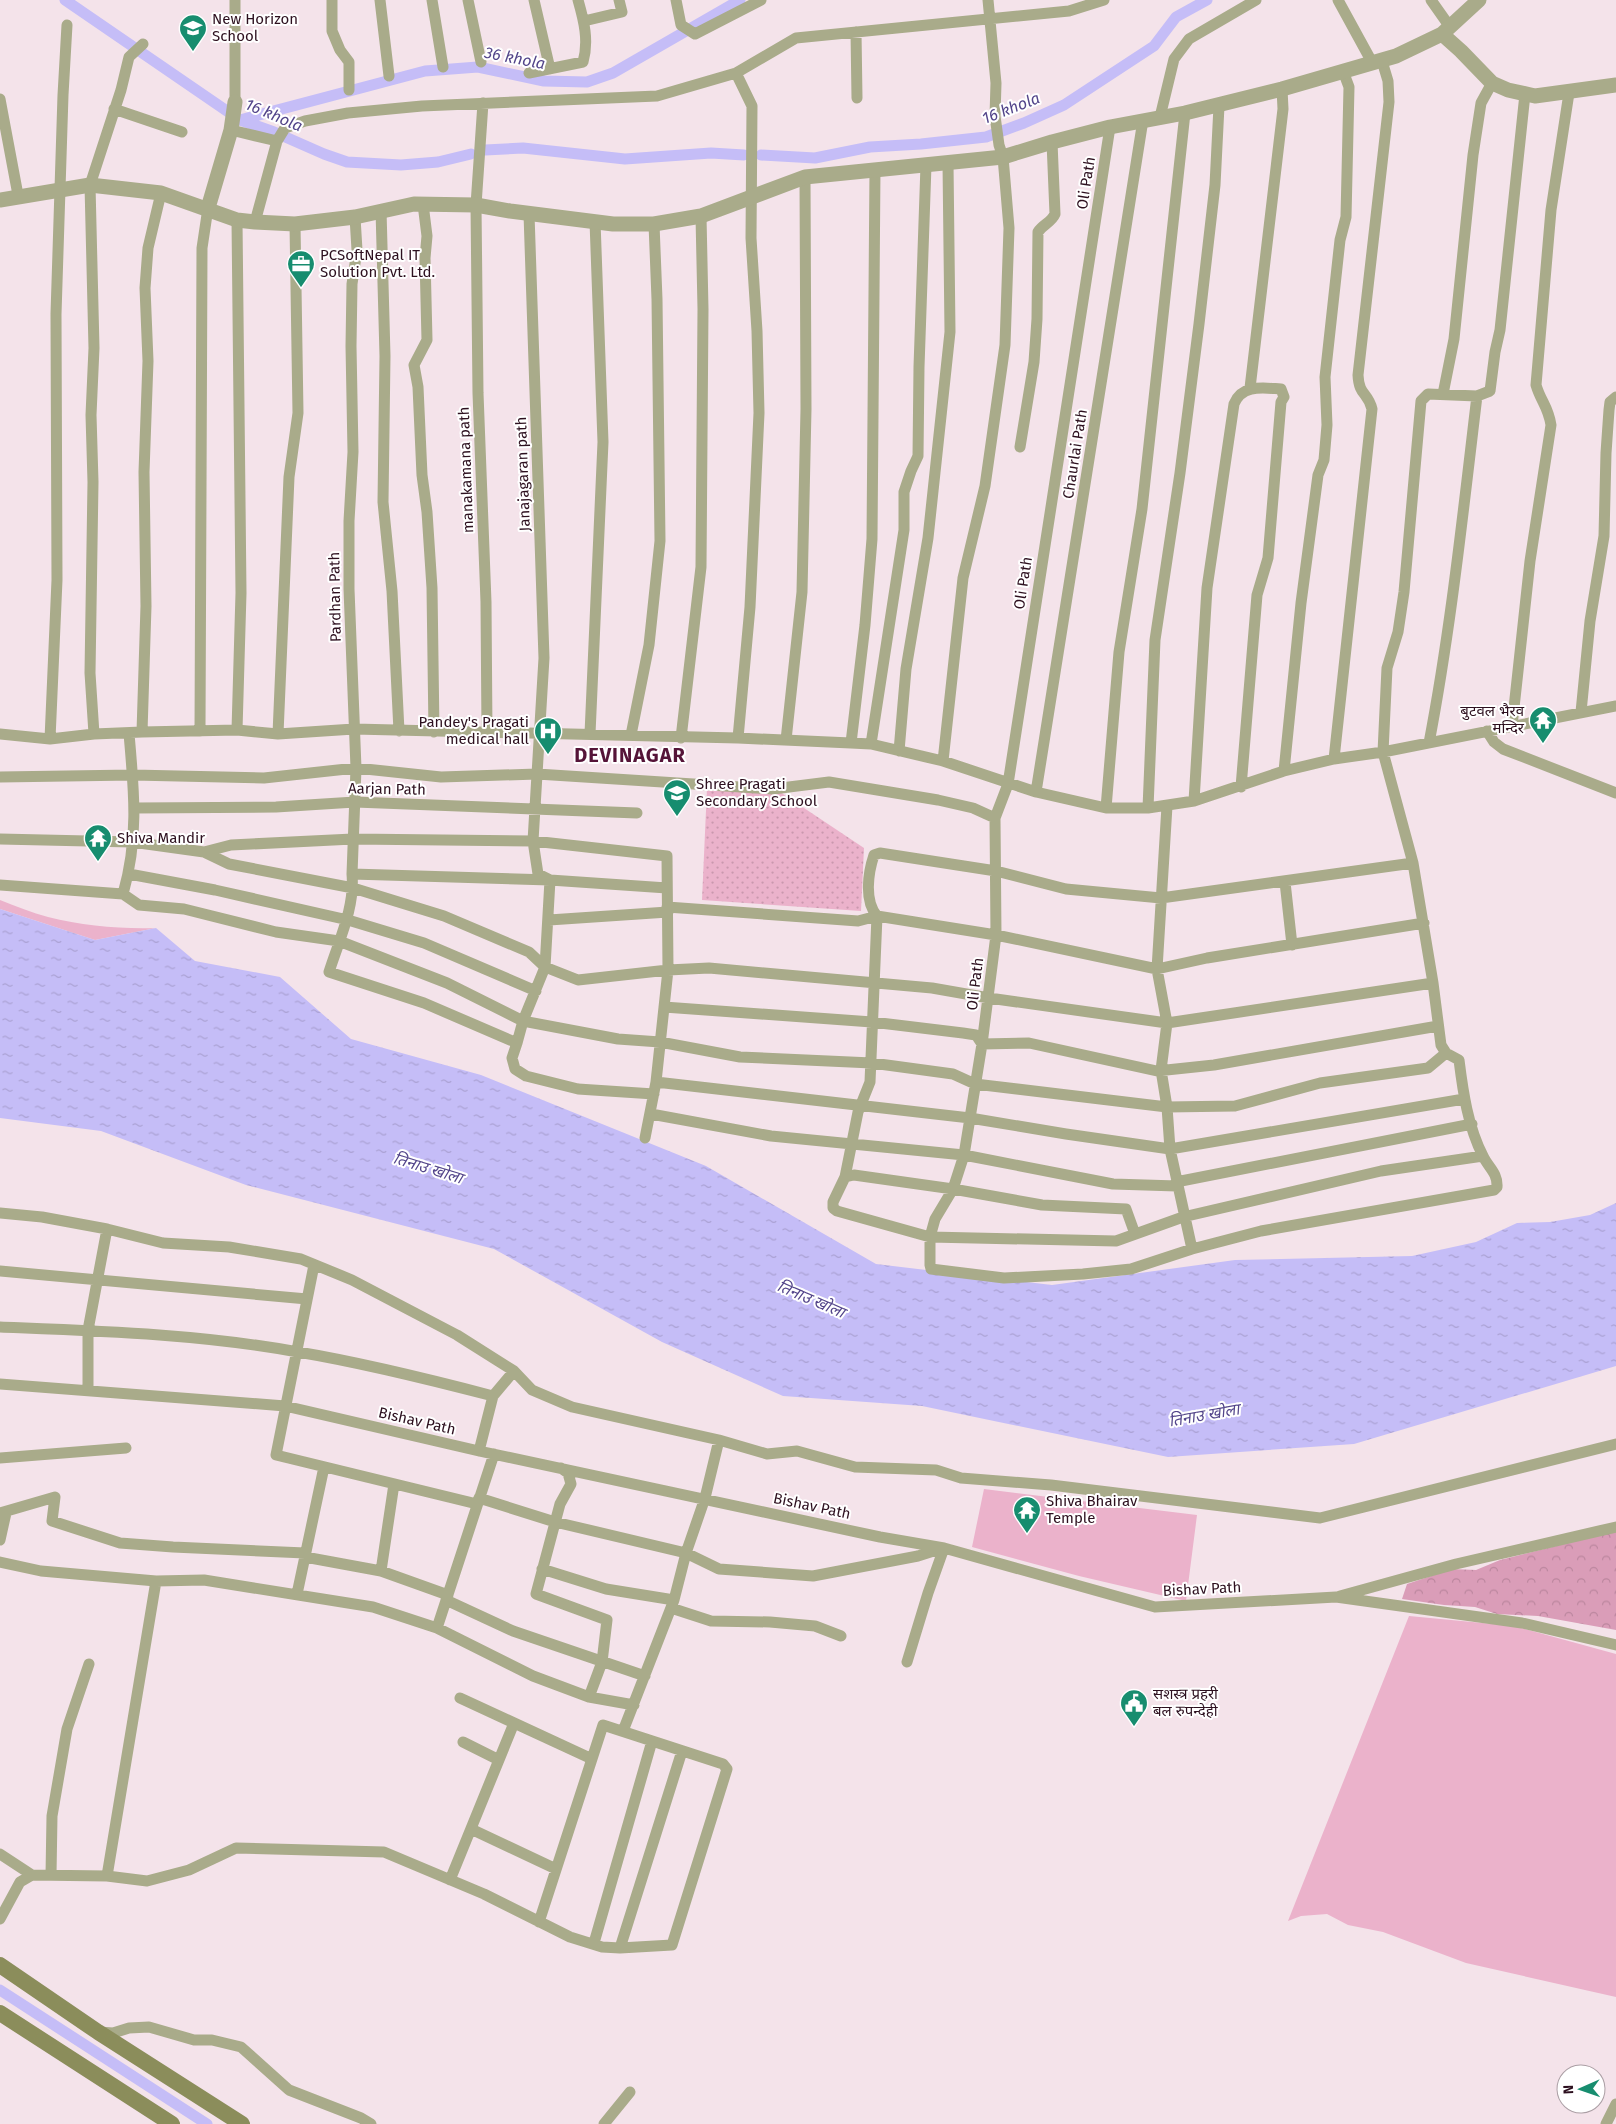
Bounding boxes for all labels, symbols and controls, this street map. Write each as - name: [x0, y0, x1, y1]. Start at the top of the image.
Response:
- place label: New Horizon School: [212, 10, 298, 45]
- school or university icon: New Horizon School: [178, 13, 208, 52]
- water label: 36 khola: [482, 43, 547, 73]
- water label: 16 khola: [979, 88, 1043, 128]
- water label: 16 khola: [243, 94, 305, 136]
- street label: Oli Path: [1073, 155, 1099, 211]
- place label: PCSoftNepal IT Solution Pvt. Ltd.: [320, 246, 435, 281]
- office icon: PCSoftNepal IT Solution Pvt. Ltd.: [286, 249, 316, 288]
- street label: manakamana path: [455, 406, 477, 534]
- street label: Chaurlai Path: [1059, 408, 1091, 500]
- street label: Janajagaran path: [512, 416, 534, 532]
- street label: Pardhan Path: [325, 552, 345, 642]
- street label: Oli Path: [1010, 555, 1036, 611]
- place label: बुटवल भैरव मन्दिर: [1460, 702, 1525, 737]
- temple icon: बुटवल भैरव मन्दिर: [1528, 705, 1558, 744]
- place label: Pandey's Pragati medical hall: [419, 713, 530, 748]
- hospital icon: Pandey's Pragati medical hall: [533, 716, 563, 755]
- district label: DEVINAGAR: [574, 743, 686, 767]
- place label: Shree Pragati Secondary School: [696, 775, 818, 810]
- school or university icon: Shree Pragati Secondary School: [662, 778, 692, 817]
- street label: Aarjan Path: [348, 779, 426, 799]
- temple icon: Shiva Mandir: [83, 823, 113, 862]
- place label: Shiva Mandir: [117, 829, 205, 847]
- street label: Oli Path: [963, 956, 987, 1012]
- water label: तिनाउ खोला: [391, 1148, 468, 1188]
- water label: तिनाउ खोला: [774, 1276, 850, 1323]
- water label: तिनाउ खोला: [1167, 1399, 1244, 1431]
- street label: Bishav Path: [377, 1403, 457, 1439]
- street label: Bishav Path: [772, 1489, 852, 1523]
- place label: Shiva Bhairav Temple: [1046, 1492, 1138, 1527]
- temple icon: Shiva Bhairav Temple: [1012, 1495, 1042, 1534]
- street label: Bishav Path: [1162, 1578, 1242, 1600]
- place label: सशस्त्र प्रहरी बल रुपन्देही: [1153, 1685, 1219, 1720]
- public building icon: सशस्त्र प्रहरी बल रुपन्देही: [1119, 1688, 1149, 1727]
- north arrow: [1556, 2064, 1606, 2114]
- text: N: [1560, 2084, 1577, 2094]

